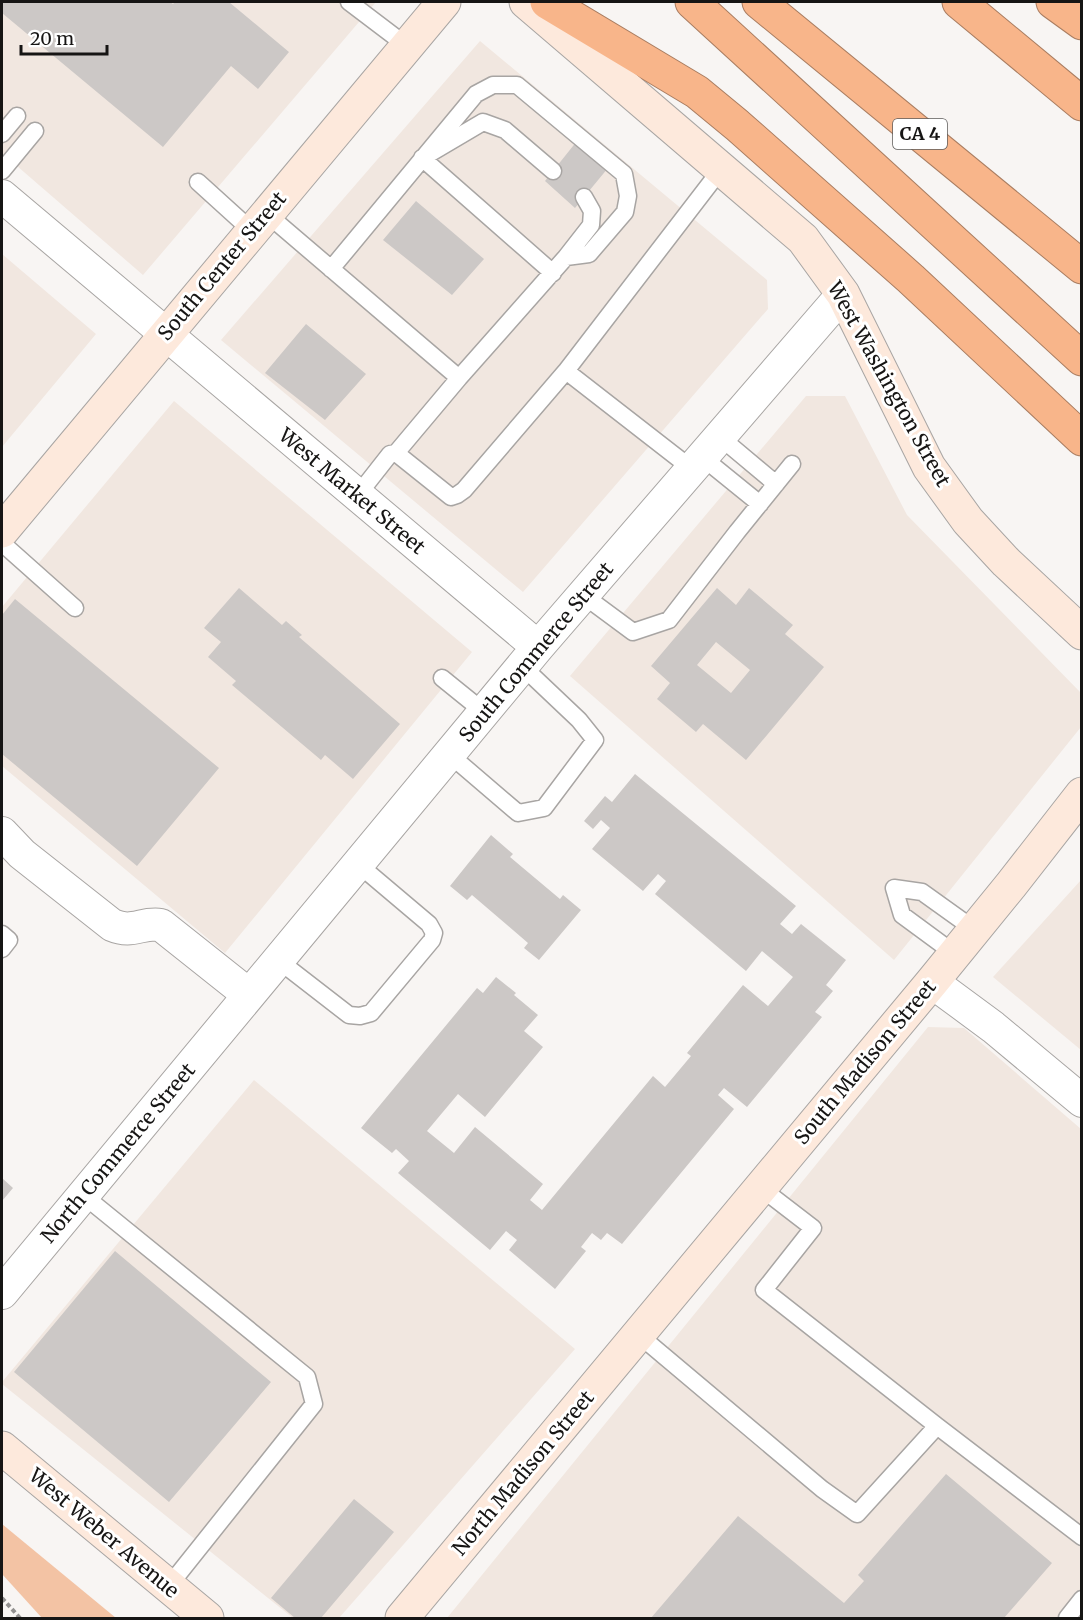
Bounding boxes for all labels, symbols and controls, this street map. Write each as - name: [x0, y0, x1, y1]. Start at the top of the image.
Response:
- scale bar: [21, 18, 106, 56]
- text: 20 m: [30, 27, 74, 50]
- road number: CA 4: [893, 119, 947, 149]
- street label: South Center Street: [152, 186, 291, 345]
- street label: West Washington Street: [822, 276, 956, 491]
- street label: West Market Street: [273, 421, 431, 559]
- street label: South Commerce Street: [453, 557, 618, 747]
- street label: South Madison Street: [788, 974, 941, 1149]
- street label: North Commerce Street: [35, 1058, 200, 1248]
- street label: North Madison Street: [446, 1385, 599, 1560]
- street label: West Weber Avenue: [23, 1462, 184, 1603]

